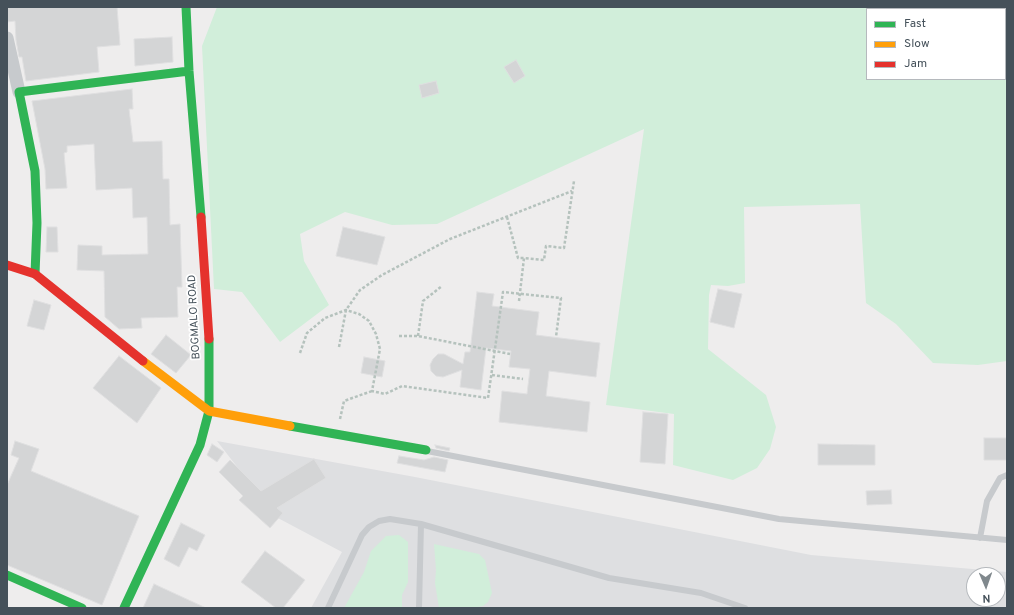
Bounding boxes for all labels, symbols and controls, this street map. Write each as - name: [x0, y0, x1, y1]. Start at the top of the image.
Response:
- legend: [866, 8, 1006, 80]
- text: Fast: [904, 16, 926, 32]
- text: Slow: [904, 36, 930, 52]
- text: Jam: [904, 56, 927, 72]
- street label: BOGMALO ROAD: [186, 274, 204, 360]
- north arrow: [966, 567, 1006, 607]
- text: N: [982, 591, 991, 605]

